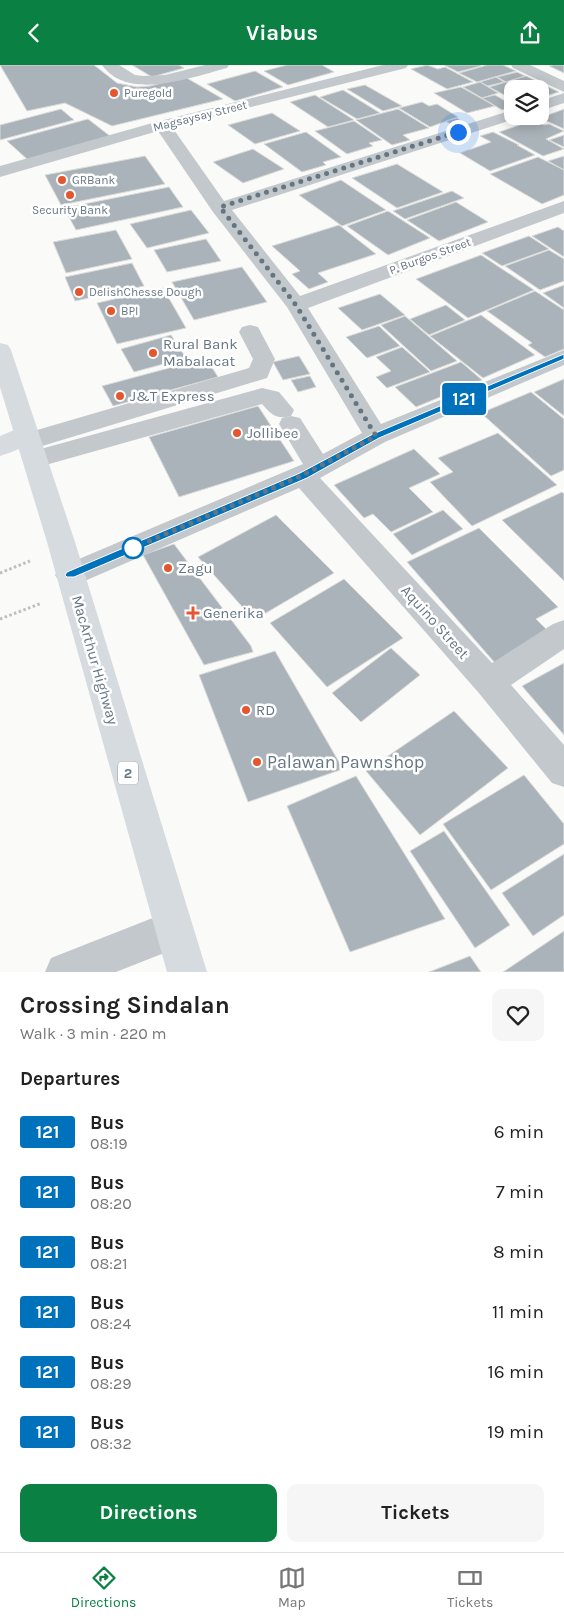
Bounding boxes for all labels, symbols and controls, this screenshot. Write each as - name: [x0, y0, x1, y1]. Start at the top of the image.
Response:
- icon: back: [20, 19, 48, 47]
- icon: share: [516, 19, 544, 47]
- text: Viabus: [246, 20, 318, 46]
- map controls: [504, 80, 549, 125]
- button: layers: [504, 80, 549, 125]
- place label: Puregold: [124, 86, 172, 100]
- marker: Puregold: [108, 87, 120, 99]
- street label: Magsaysay Street: [152, 97, 249, 134]
- your location: [446, 120, 471, 145]
- place label: GRBank: [72, 173, 115, 187]
- marker: GRBank: [56, 174, 68, 186]
- marker: Security Bank: [64, 189, 76, 201]
- place label: Security Bank: [32, 203, 108, 217]
- street label: P. Burgos Street: [387, 235, 473, 277]
- place label: DelishChesse Dough: [89, 285, 202, 299]
- marker: DelishChesse Dough: [73, 286, 85, 298]
- place label: BPI: [121, 304, 138, 318]
- marker: BPI: [105, 305, 117, 317]
- place label: Rural Bank Mabalacat: [163, 335, 238, 370]
- marker: Rural Bank Mabalacat: [147, 347, 159, 359]
- line badge: 121: [435, 383, 493, 415]
- place label: J&T Express: [130, 387, 215, 405]
- text: 121: [452, 388, 476, 410]
- marker: J&T Express: [114, 390, 126, 402]
- place label: Jollibee: [247, 424, 298, 442]
- marker: Jollibee: [231, 427, 243, 439]
- unlabelled marker: [122, 537, 144, 559]
- place label: Zagu: [178, 559, 213, 577]
- marker: Zagu: [162, 562, 174, 574]
- street label: Aquino Street: [397, 581, 473, 663]
- street label: MacArthur Highway: [68, 593, 122, 727]
- place label: Generika: [203, 604, 264, 622]
- marker: Generika: [187, 607, 199, 619]
- place label: RD: [256, 701, 275, 719]
- marker: RD: [240, 704, 252, 716]
- place label: Palawan Pawnshop: [267, 751, 424, 773]
- marker: Palawan Pawnshop: [251, 756, 263, 768]
- road number: 2: [118, 761, 138, 785]
- button: heart: [492, 989, 544, 1041]
- text: Crossing Sindalan: [20, 991, 230, 1019]
- text: Walk · 3 min · 220 m: [20, 1024, 166, 1043]
- text: Departures: [20, 1068, 120, 1090]
- text: Bus: [90, 1112, 124, 1134]
- text: 121: [36, 1121, 59, 1143]
- text: 6 min: [494, 1121, 544, 1143]
- text: 08:19: [90, 1134, 128, 1153]
- text: Bus: [90, 1172, 124, 1194]
- text: 121: [36, 1181, 59, 1203]
- text: 7 min: [496, 1181, 544, 1203]
- text: 08:20: [90, 1194, 132, 1213]
- text: Bus: [90, 1232, 124, 1254]
- text: 121: [36, 1241, 59, 1263]
- text: 8 min: [493, 1241, 544, 1263]
- text: 08:21: [90, 1254, 128, 1273]
- text: Bus: [90, 1292, 124, 1314]
- text: 121: [36, 1301, 59, 1323]
- text: 11 min: [492, 1301, 544, 1323]
- text: 08:24: [90, 1314, 131, 1333]
- text: Bus: [90, 1352, 124, 1374]
- text: 121: [36, 1361, 59, 1383]
- text: 16 min: [487, 1361, 544, 1383]
- text: 08:29: [90, 1374, 132, 1393]
- text: Bus: [90, 1412, 124, 1434]
- text: 121: [36, 1421, 59, 1443]
- text: 19 min: [487, 1421, 544, 1443]
- text: 08:32: [90, 1434, 132, 1453]
- button: Directions: [20, 1484, 277, 1542]
- button: Tickets: [287, 1484, 544, 1542]
- tab: Directions: [71, 1564, 136, 1611]
- tab: Map: [278, 1564, 306, 1611]
- tab: Tickets: [447, 1564, 493, 1611]

